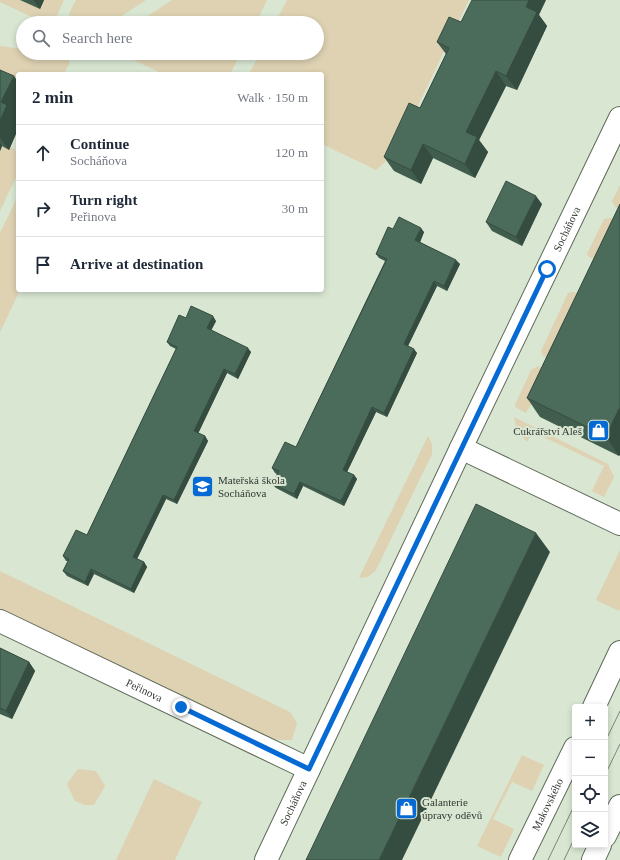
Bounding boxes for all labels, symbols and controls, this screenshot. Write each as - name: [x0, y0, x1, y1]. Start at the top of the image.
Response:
- search box: [16, 16, 324, 60]
- icon: search: [30, 27, 52, 49]
- text: Search here: [62, 30, 132, 46]
- text: 2 min: [32, 88, 73, 107]
- text: Walk · 150 m: [237, 90, 308, 105]
- text: Continue: [70, 136, 129, 152]
- icon: ahead: [32, 142, 54, 164]
- text: 120 m: [275, 145, 308, 160]
- text: Socháňova: [70, 153, 127, 168]
- text: Turn right: [70, 192, 137, 208]
- icon: right: [32, 198, 54, 220]
- text: 30 m: [282, 201, 308, 216]
- street label: Socháňova: [551, 204, 582, 253]
- text: Peřinova: [70, 209, 116, 224]
- icon: arrive: [32, 254, 54, 276]
- text: Arrive at destination: [70, 256, 203, 272]
- route start: [538, 260, 556, 278]
- shop icon: Cukrářství Aleš: [585, 418, 611, 444]
- place label: Cukrářství Aleš: [513, 425, 582, 437]
- school or university icon: Mateřská škola Socháňova: [189, 473, 215, 499]
- place label: Mateřská škola Socháňova: [218, 474, 285, 499]
- street label: Peřinova: [124, 676, 165, 704]
- route end: [172, 698, 190, 716]
- map controls: [572, 704, 608, 848]
- button: +: [572, 704, 608, 740]
- button: −: [572, 740, 608, 776]
- street label: Makovského: [529, 776, 565, 833]
- button: locate: [572, 776, 608, 812]
- street label: Socháňova: [277, 779, 309, 827]
- shop icon: Galanterie úpravy oděvů: [394, 795, 420, 821]
- place label: Galanterie úpravy oděvů: [422, 796, 483, 821]
- button: layers: [572, 812, 608, 848]

